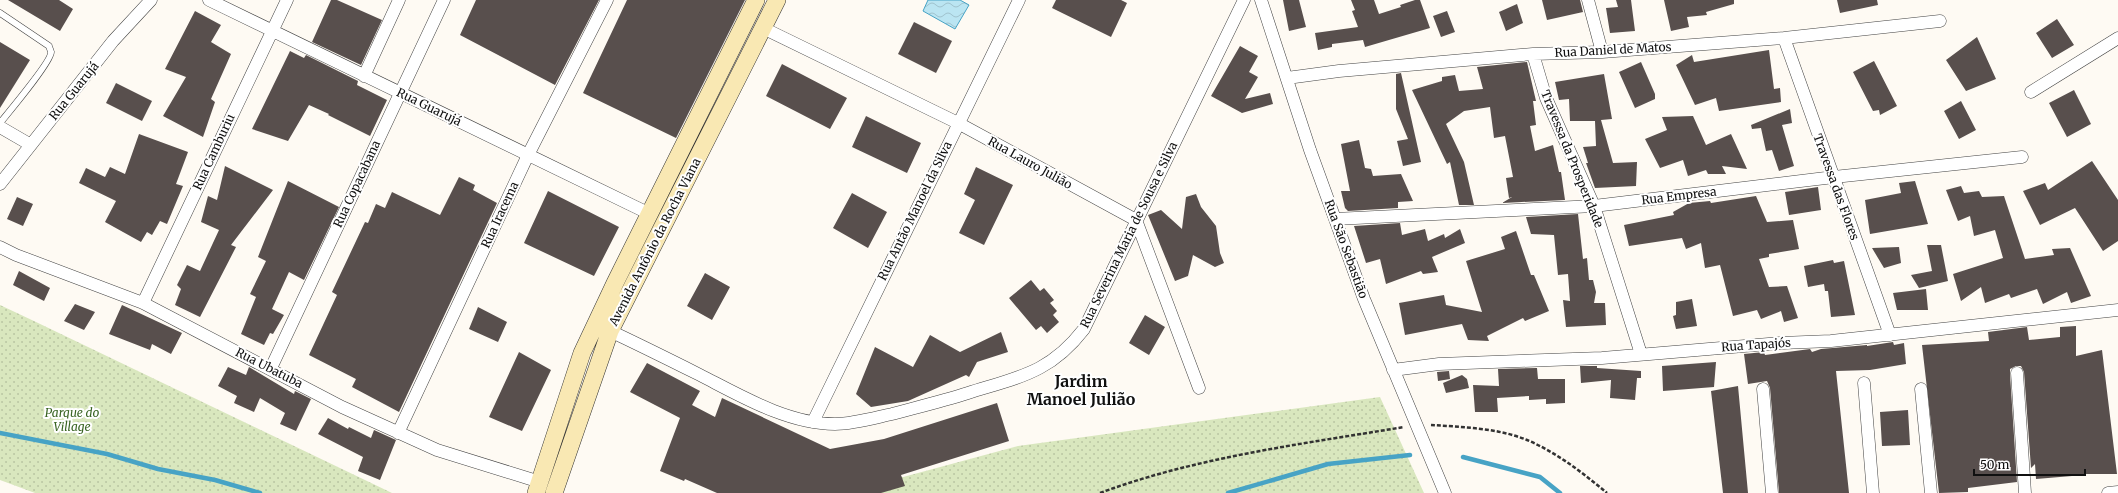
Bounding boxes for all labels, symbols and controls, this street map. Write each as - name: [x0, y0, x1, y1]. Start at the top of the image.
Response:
- street label: Rua Daniel de Matos: [1554, 39, 1672, 60]
- street label: Rua Guarujá: [46, 58, 102, 123]
- street label: Rua Guarujá: [394, 84, 465, 129]
- street label: Travessa da Prosperidade: [1538, 88, 1607, 230]
- street label: Rua Camburiu: [189, 111, 238, 192]
- street label: Travessa das Flores: [1810, 132, 1863, 242]
- street label: Rua Lauro Julião: [985, 133, 1075, 192]
- street label: Rua Copacabana: [330, 137, 383, 230]
- street label: Rua Antão Manoel da Silva: [874, 138, 955, 283]
- street label: Rua Severina Maria de Sousa e Silva: [1077, 139, 1181, 330]
- street label: Avenida Antônio da Rocha Viana: [605, 155, 704, 329]
- street label: Rua Iracema: [478, 179, 522, 250]
- street label: Rua Empresa: [1640, 183, 1718, 208]
- street label: Rua São Sebastião: [1322, 197, 1371, 300]
- street label: Rua Tapajós: [1721, 335, 1791, 354]
- street label: Rua Ubatuba: [233, 344, 306, 391]
- district label: Jardim Manoel Julião: [1027, 371, 1136, 409]
- park label: Parque do Village: [45, 405, 99, 434]
- scale bar: [1974, 451, 2085, 477]
- text: 50 m: [1980, 457, 2009, 472]

